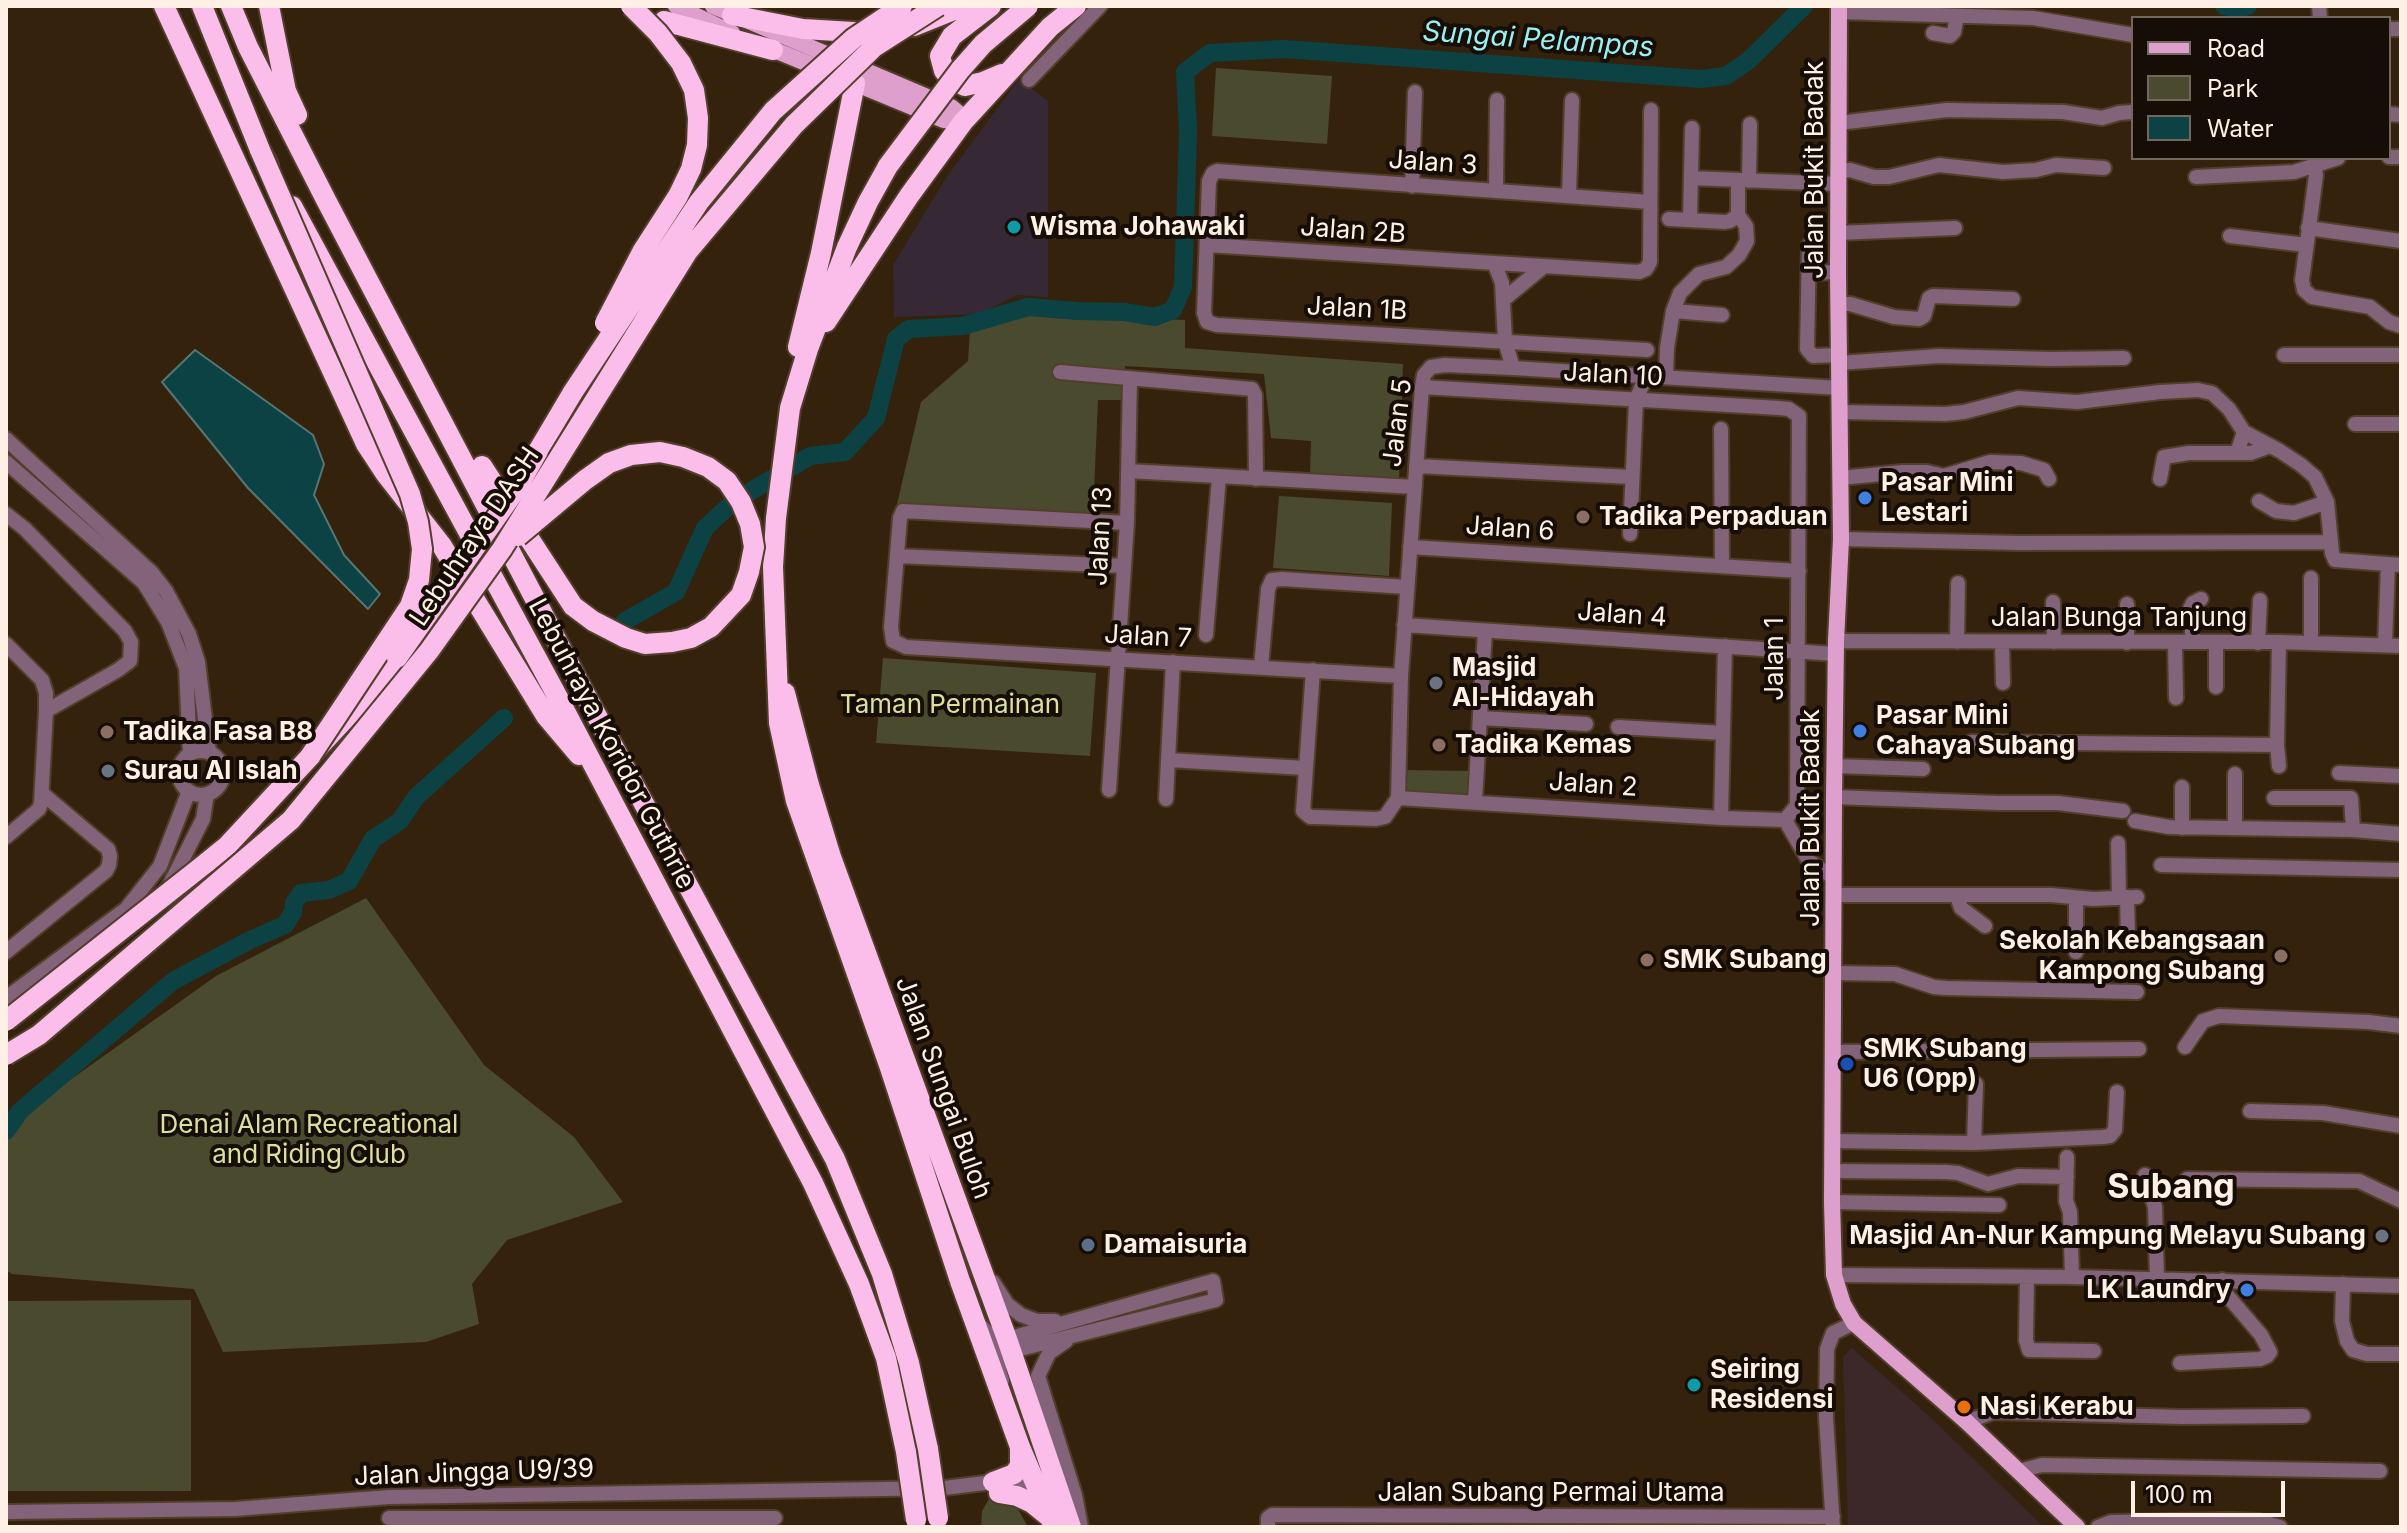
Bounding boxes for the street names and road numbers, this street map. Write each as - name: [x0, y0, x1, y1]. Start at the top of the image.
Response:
- street label: Jalan Bukit Badak: [1799, 61, 1831, 279]
- street label: Jalan 3: [1387, 144, 1479, 182]
- street label: Jalan 2B: [1299, 212, 1407, 250]
- street label: Jalan 1B: [1306, 291, 1408, 327]
- street label: Jalan 10: [1562, 357, 1664, 393]
- street label: Jalan 5: [1377, 377, 1419, 469]
- street label: Lebuhraya DASH: [404, 442, 546, 632]
- street label: Jalan 13: [1083, 485, 1119, 587]
- street label: Jalan 6: [1464, 510, 1556, 548]
- street label: Lebuhraya Koridor Guthrie: [521, 593, 701, 895]
- street label: Jalan 4: [1576, 596, 1668, 634]
- street label: Jalan Bunga Tanjung: [1991, 602, 2247, 634]
- street label: Jalan 1: [1759, 617, 1791, 701]
- street label: Jalan 7: [1103, 619, 1193, 655]
- street label: Jalan Bukit Badak: [1795, 709, 1827, 927]
- street label: Jalan 2: [1548, 766, 1638, 804]
- street label: Jalan Sungai Buloh: [888, 973, 998, 1203]
- street label: Jalan Jingga U9/39: [353, 1453, 595, 1493]
- street label: Jalan Subang Permai Utama: [1377, 1477, 1725, 1509]

